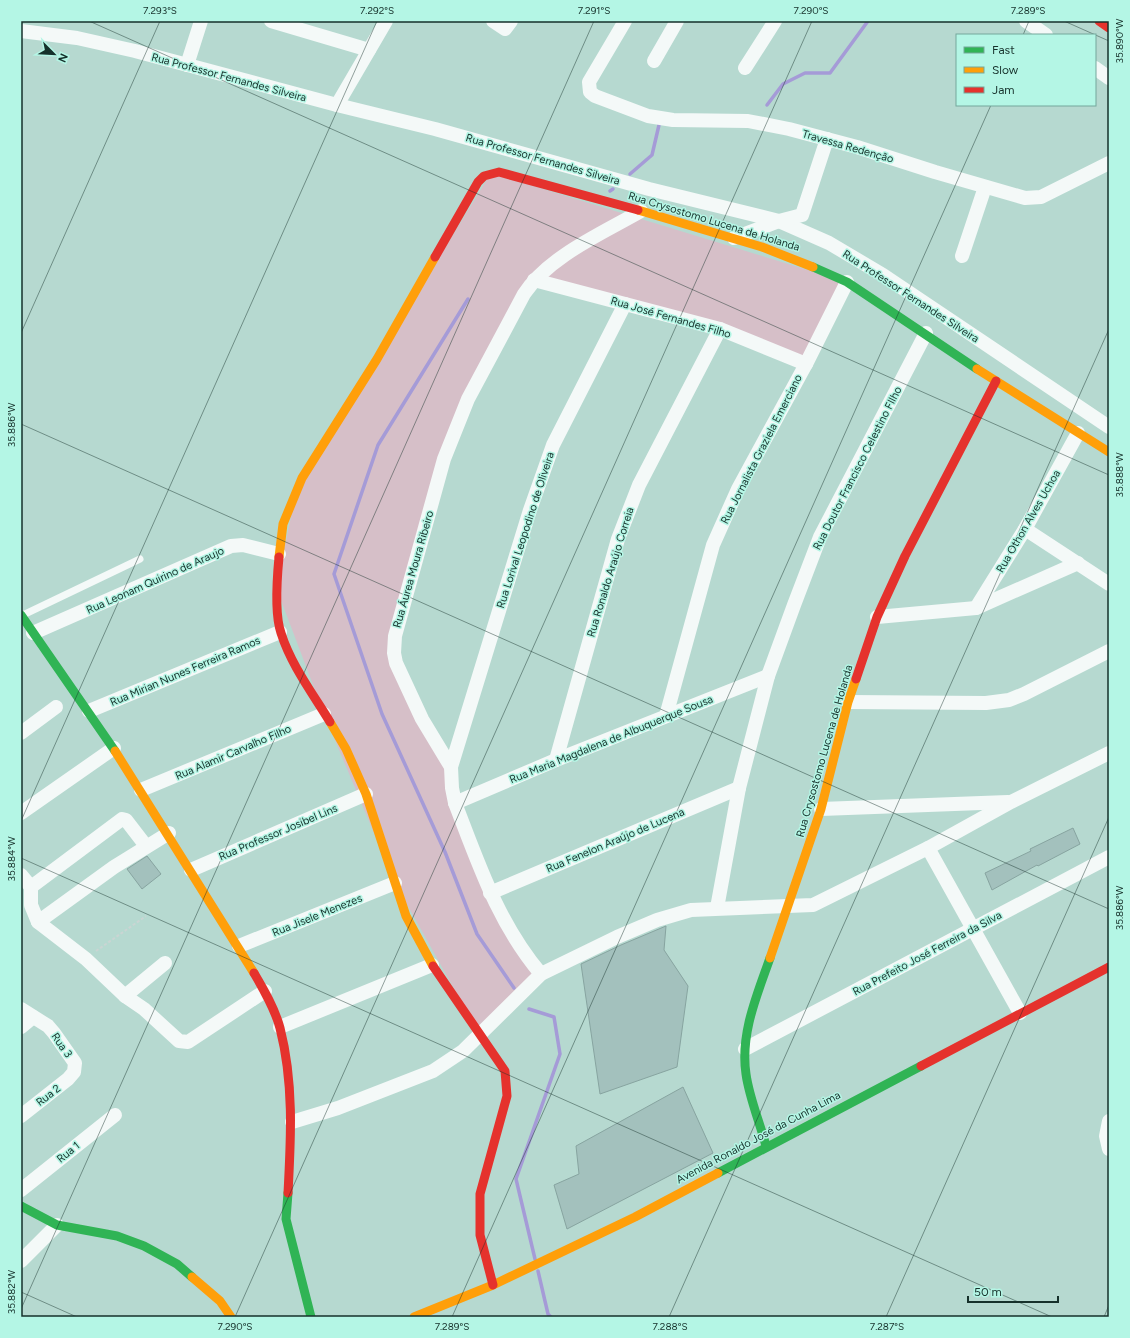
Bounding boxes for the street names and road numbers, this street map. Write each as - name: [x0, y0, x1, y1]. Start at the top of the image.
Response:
- street label: Rua Professor Fernandes Silveira: [150, 51, 308, 104]
- street label: Travessa Redenção: [801, 127, 895, 166]
- street label: Rua Professor Fernandes Silveira: [464, 131, 622, 188]
- street label: Rua Crysostomo Lucena de Holanda: [627, 189, 801, 254]
- street label: Rua Professor Fernandes Silveira: [840, 247, 981, 345]
- street label: Rua José Fernandes Filho: [609, 294, 733, 341]
- street label: Rua Jornalista Graziela Emerciano: [718, 372, 805, 526]
- street label: Rua Doutor Francisco Celestino FIlho: [810, 384, 904, 552]
- street label: Rua Lorival Leopodino de Oliveira: [494, 450, 557, 610]
- street label: Rua Othon Alves Uchoa: [994, 468, 1063, 575]
- street label: Rua Ronaldo Araújo Correia: [584, 506, 636, 639]
- street label: Rua Áurea Moura Ribeiro: [391, 509, 436, 629]
- street label: Rua Leonam Quirino de Araujo: [84, 544, 226, 617]
- street label: Rua Mirian Nunes Ferreira Ramos: [108, 634, 262, 709]
- street label: Rua Crysostomo Lucena de Holanda: [794, 663, 855, 839]
- street label: Rua Maria Magdalena de Albuquerque Sousa: [508, 693, 715, 786]
- street label: Rua Alamir Carvalho Filho: [173, 722, 293, 783]
- street label: Rua Professor Josibel Lins: [217, 802, 340, 863]
- street label: Rua Fenelon Araújo de Lucena: [544, 805, 686, 876]
- street label: Rua Jisele Menezes: [270, 891, 364, 939]
- street label: Rua Prefeito José Ferreira da Silva: [851, 909, 1004, 998]
- street label: Rua 3: [48, 1030, 75, 1060]
- street label: Rua 2: [33, 1082, 63, 1109]
- street label: Avenida Ronaldo José da Cunha Lima: [674, 1089, 842, 1186]
- street label: Rua 1: [54, 1139, 82, 1166]

